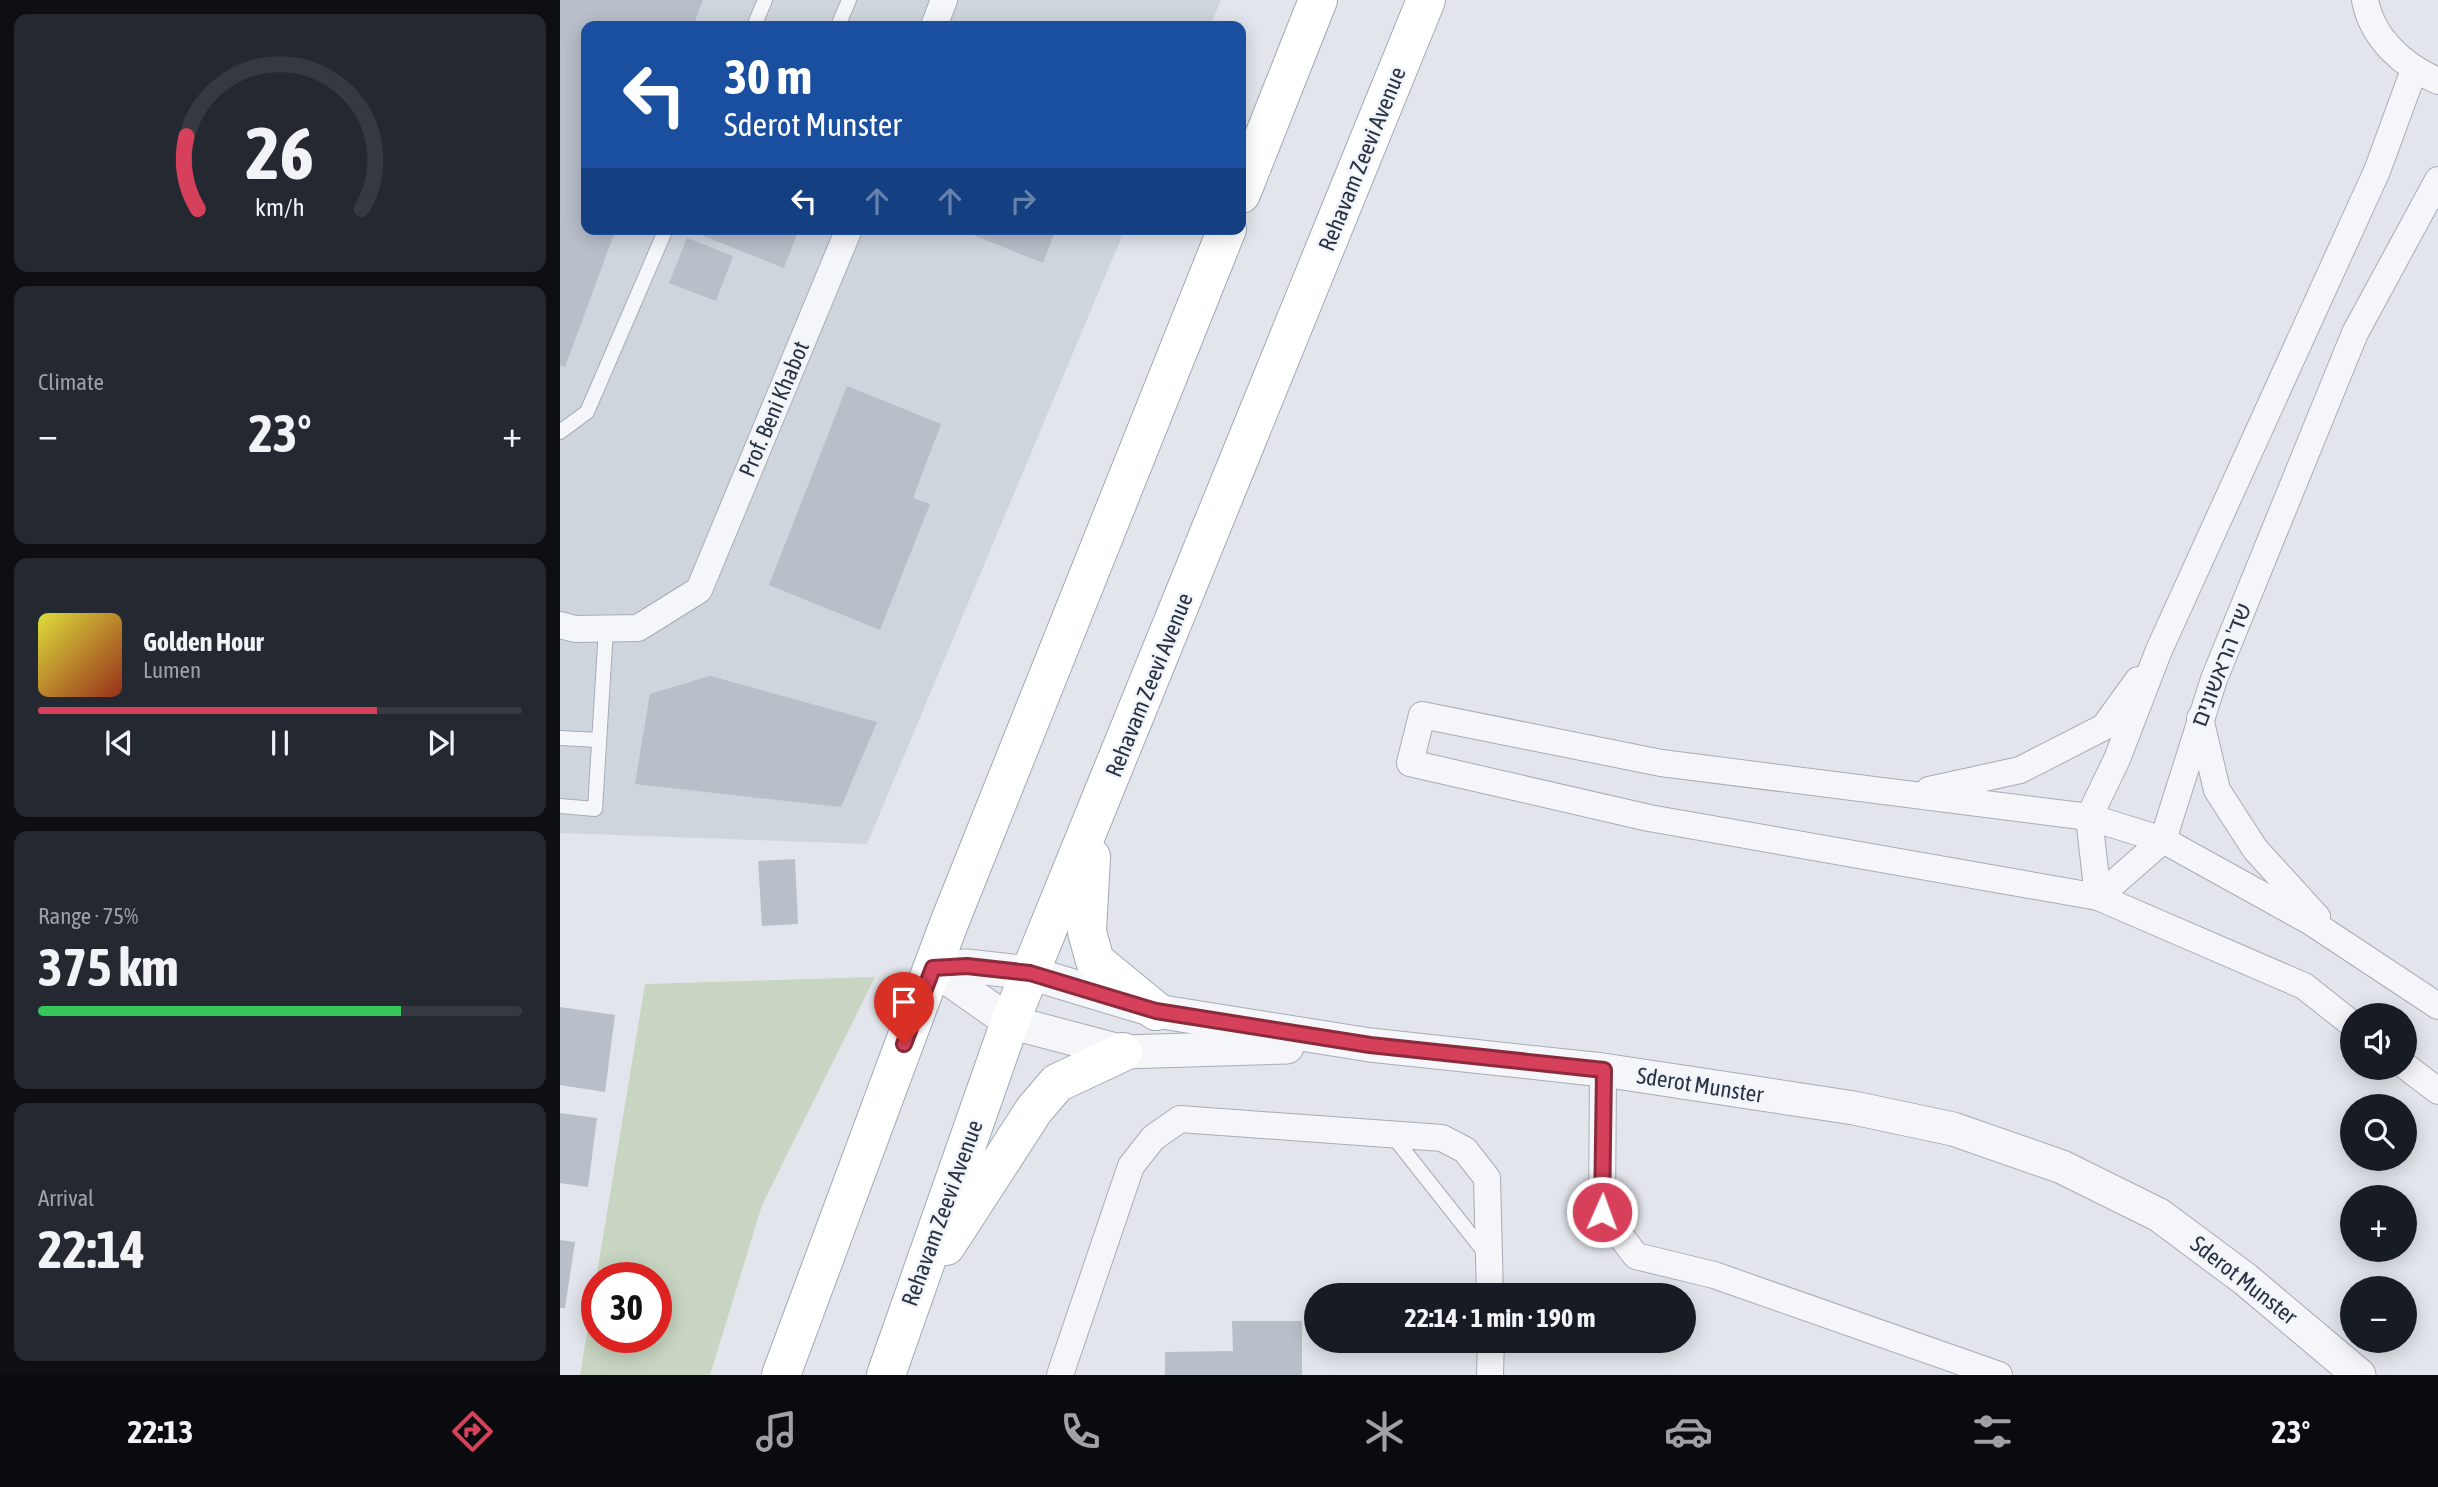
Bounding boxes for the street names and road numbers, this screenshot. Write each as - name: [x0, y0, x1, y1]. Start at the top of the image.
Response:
- street label: Rehavam Zeevi Avenue: [1313, 63, 1411, 255]
- street label: Prof. Beni Khabot: [734, 337, 814, 481]
- street label: Rehavam Zeevi Avenue: [1100, 589, 1198, 781]
- street label: שד' הראשונים: [2185, 599, 2257, 731]
- street label: Sderot Munster: [1635, 1062, 1766, 1108]
- street label: Rehavam Zeevi Avenue: [896, 1117, 988, 1309]
- street label: Sderot Munster: [2186, 1230, 2303, 1330]

